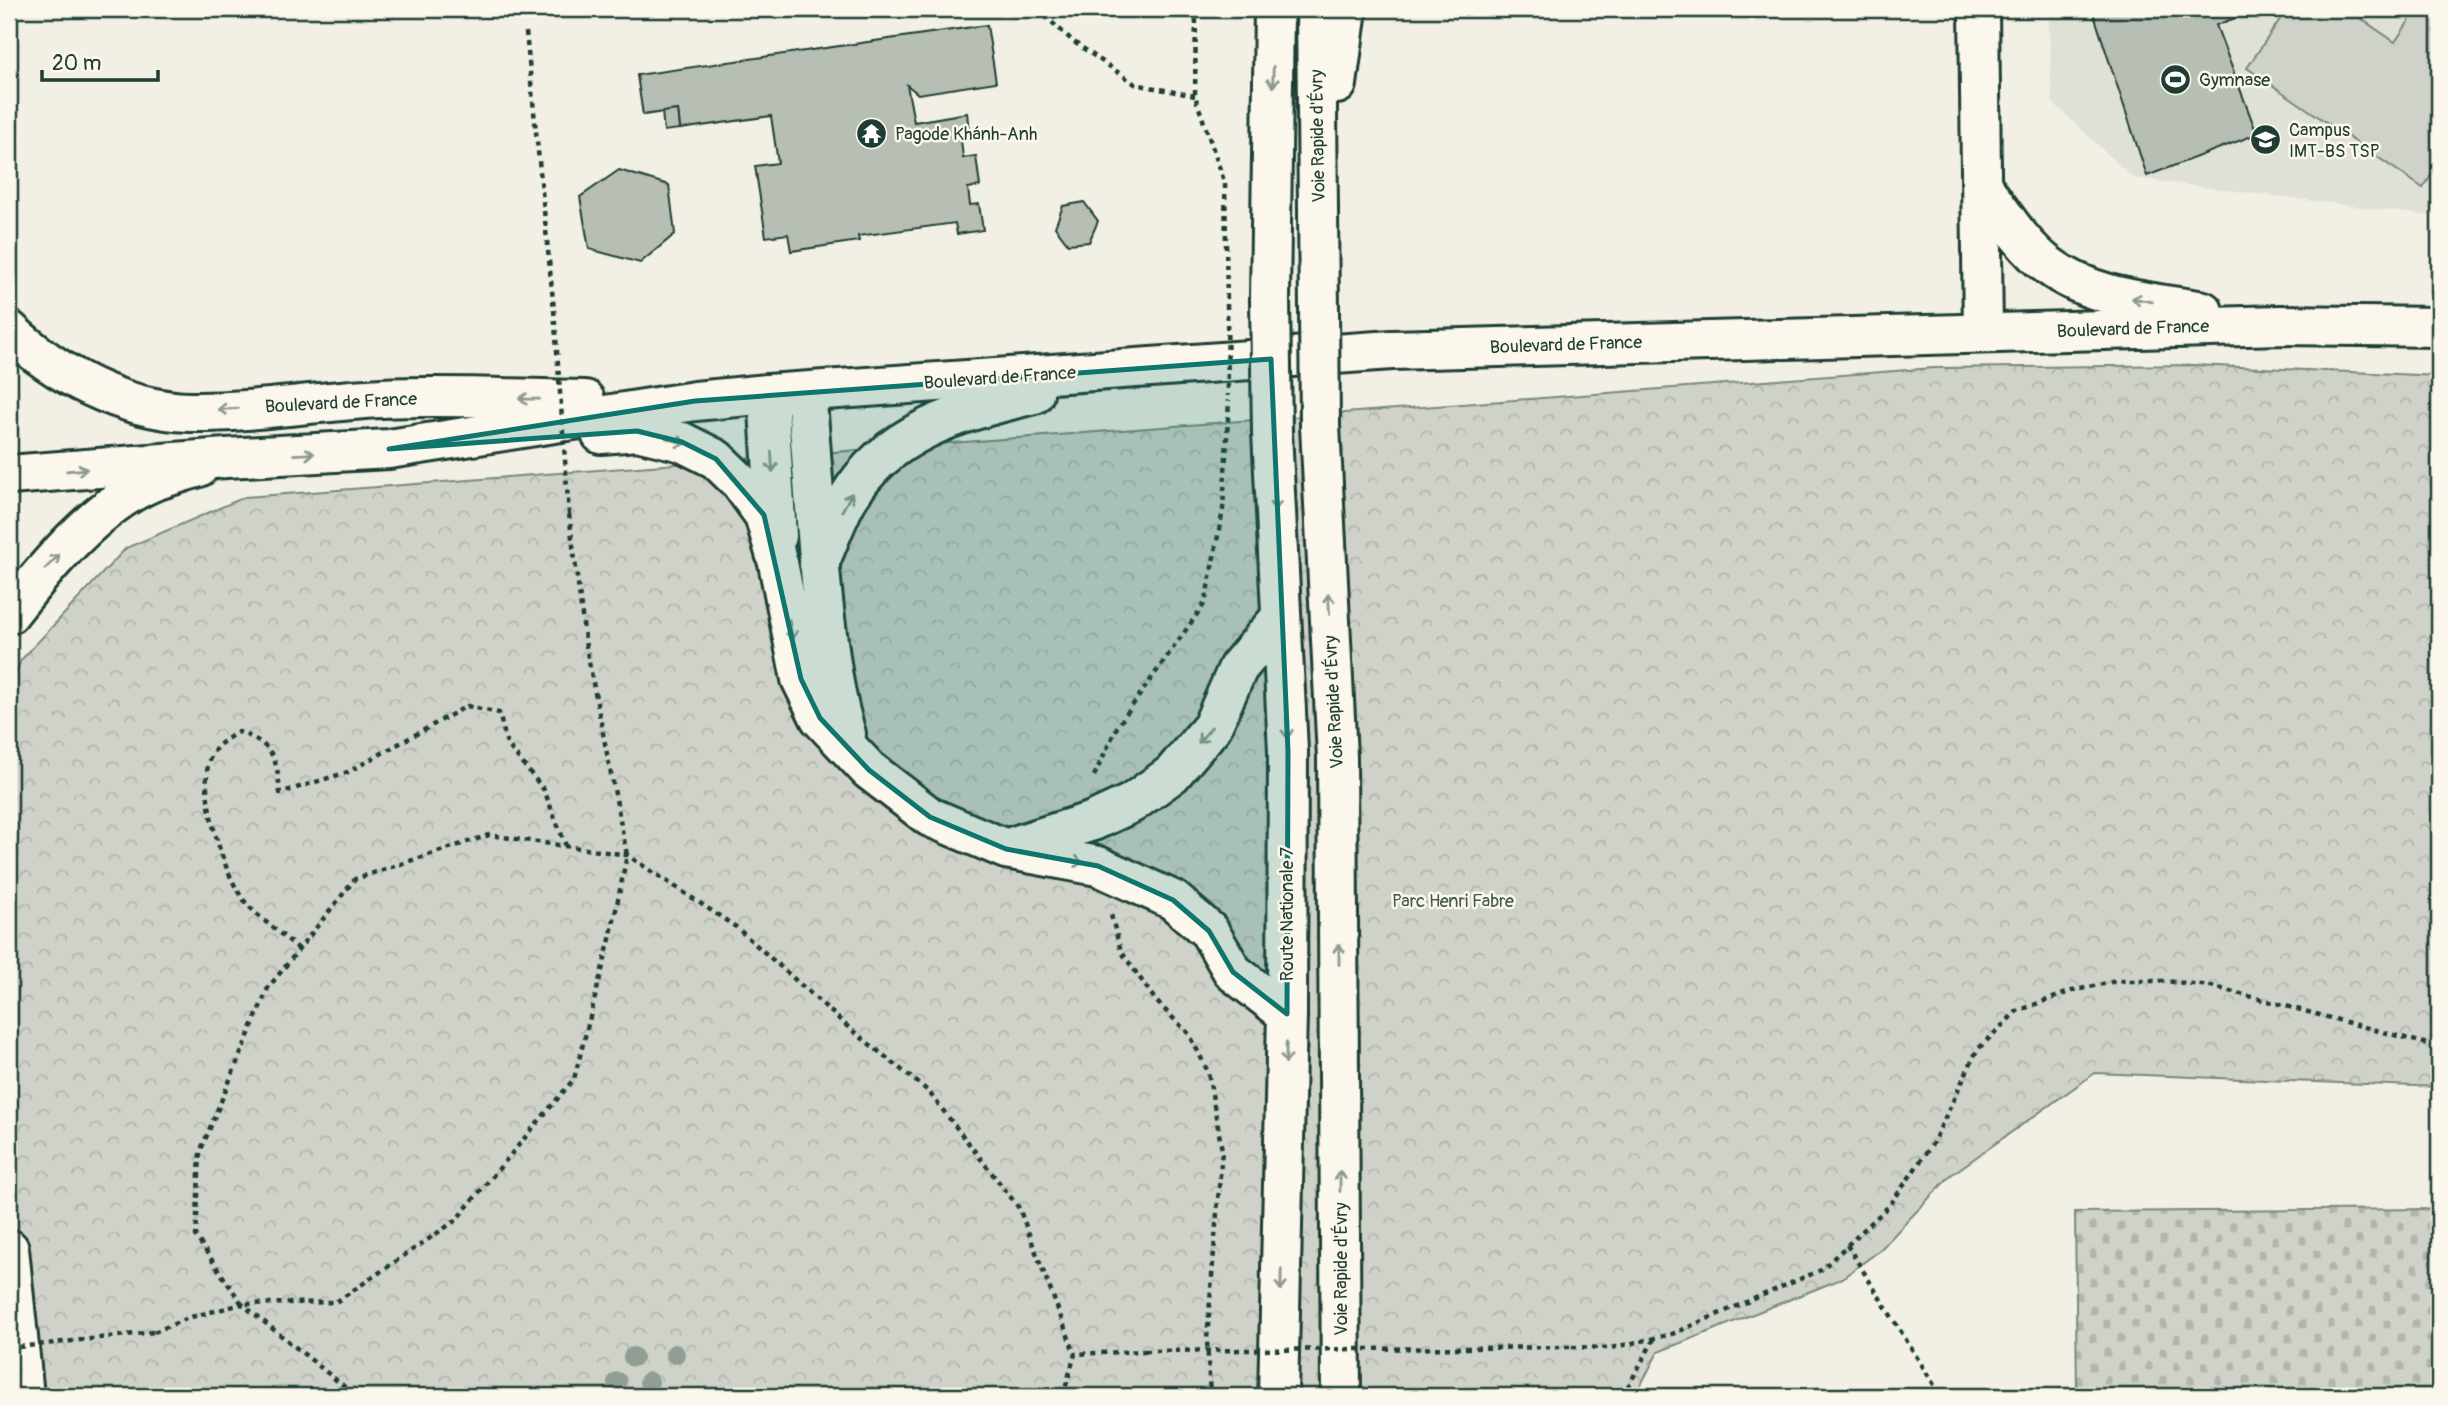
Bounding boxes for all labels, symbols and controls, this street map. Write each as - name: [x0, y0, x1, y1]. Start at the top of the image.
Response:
- scale bar: [42, 38, 158, 82]
- text: 20 m: [52, 50, 101, 77]
- sports icon: Gymnase: [2159, 63, 2193, 97]
- one-way arrow: [1267, 65, 1280, 88]
- street label: Voie Rapide d'Évry: [1305, 69, 1331, 203]
- place label: Gymnase: [2199, 69, 2270, 92]
- temple icon: Pagode Khánh-Anh: [855, 117, 889, 151]
- place label: Campus IMT-BS TSP: [2289, 119, 2380, 163]
- place label: Pagode Khánh-Anh: [895, 123, 1037, 146]
- school or university icon: Campus IMT-BS TSP: [2249, 123, 2283, 157]
- one-way arrow: [2131, 293, 2154, 306]
- street label: Boulevard de France: [2056, 315, 2210, 343]
- street label: Boulevard de France: [1489, 331, 1643, 359]
- street label: Boulevard de France: [923, 361, 1077, 395]
- street label: Boulevard de France: [264, 388, 418, 418]
- one-way arrow: [518, 393, 541, 406]
- one-way arrow: [218, 403, 240, 416]
- one-way arrow: [665, 436, 687, 449]
- one-way arrow: [292, 447, 315, 460]
- one-way arrow: [766, 450, 779, 473]
- one-way arrow: [65, 463, 88, 476]
- one-way arrow: [1269, 489, 1282, 511]
- one-way arrow: [840, 493, 854, 513]
- one-way arrow: [43, 553, 60, 570]
- one-way arrow: [1323, 592, 1336, 615]
- one-way arrow: [785, 618, 799, 641]
- street label: Voie Rapide d'Évry: [1319, 634, 1349, 769]
- one-way arrow: [1280, 716, 1293, 739]
- one-way arrow: [1197, 726, 1213, 744]
- street label: Route Nationale 7: [1276, 846, 1299, 981]
- one-way arrow: [1061, 855, 1084, 869]
- park label: Parc Henri Fabre: [1392, 890, 1514, 913]
- one-way arrow: [1332, 942, 1346, 965]
- one-way arrow: [1279, 1041, 1293, 1064]
- one-way arrow: [1333, 1170, 1347, 1193]
- street label: Voie Rapide d'Évry: [1330, 1202, 1353, 1336]
- one-way arrow: [1274, 1269, 1287, 1292]

